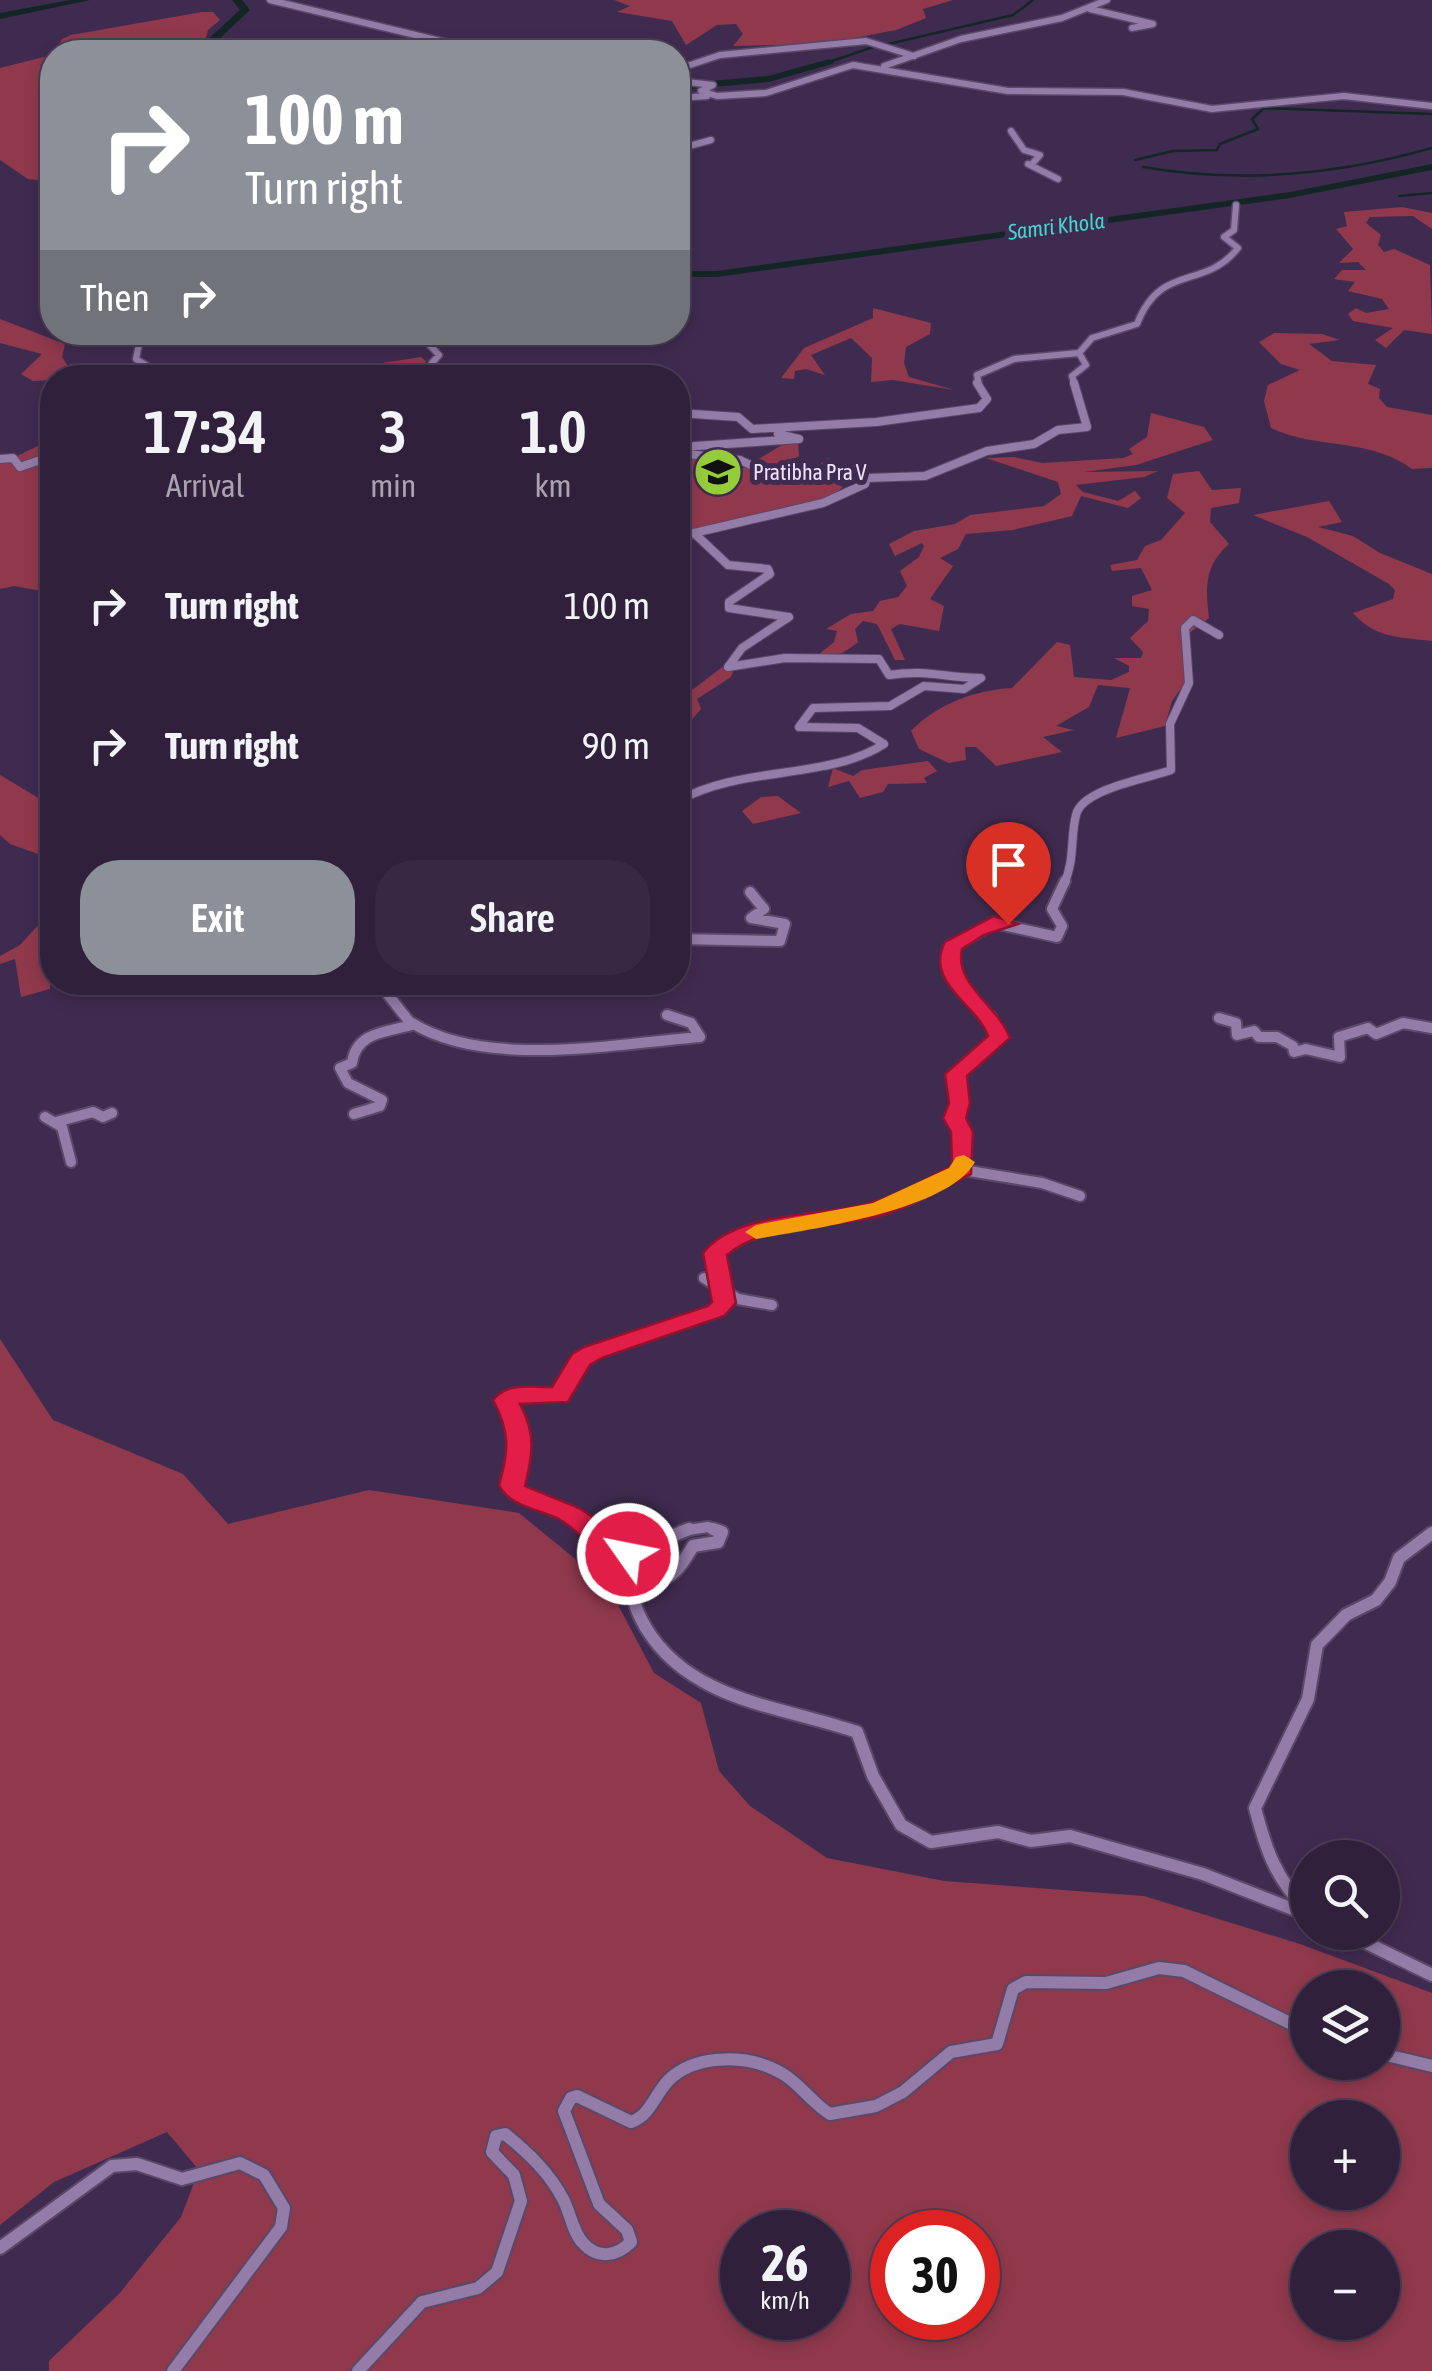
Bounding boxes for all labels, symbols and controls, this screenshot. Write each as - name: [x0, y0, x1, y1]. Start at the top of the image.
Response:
- text: 100 m: [245, 79, 404, 159]
- icon: right: [80, 80, 210, 210]
- text: Turn right: [245, 162, 403, 214]
- water label: Samri Khola: [1005, 207, 1106, 245]
- icon: right: [170, 270, 225, 325]
- text: Then: [80, 276, 150, 319]
- text: 17:34: [143, 397, 267, 466]
- text: 3: [379, 397, 407, 466]
- text: 1.0: [520, 397, 587, 466]
- school or university icon: Pratibha Pra V: [692, 446, 744, 498]
- place label: Pratibha Pra V: [753, 459, 867, 485]
- text: Arrival: [166, 467, 244, 504]
- text: min: [370, 467, 416, 504]
- text: km: [535, 467, 572, 504]
- icon: right: [80, 578, 135, 633]
- text: Turn right: [165, 584, 299, 627]
- text: 100 m: [564, 584, 650, 627]
- icon: right: [80, 718, 135, 773]
- text: Turn right: [165, 724, 299, 767]
- text: 90 m: [582, 724, 650, 767]
- pin: [966, 822, 1051, 925]
- icon: arrive: [981, 837, 1036, 892]
- button: Exit: [80, 860, 355, 975]
- button: Share: [375, 860, 650, 975]
- position arrow: [576, 1502, 680, 1606]
- map controls: [1290, 1840, 1400, 2340]
- button: search: [1290, 1840, 1400, 1950]
- button: layers: [1290, 1970, 1400, 2080]
- button: +: [1290, 2100, 1400, 2210]
- speed limit sign: 30: [870, 2210, 1000, 2340]
- button: −: [1290, 2230, 1400, 2340]
- text: 26: [761, 2234, 808, 2292]
- text: km/h: [760, 2286, 810, 2314]

